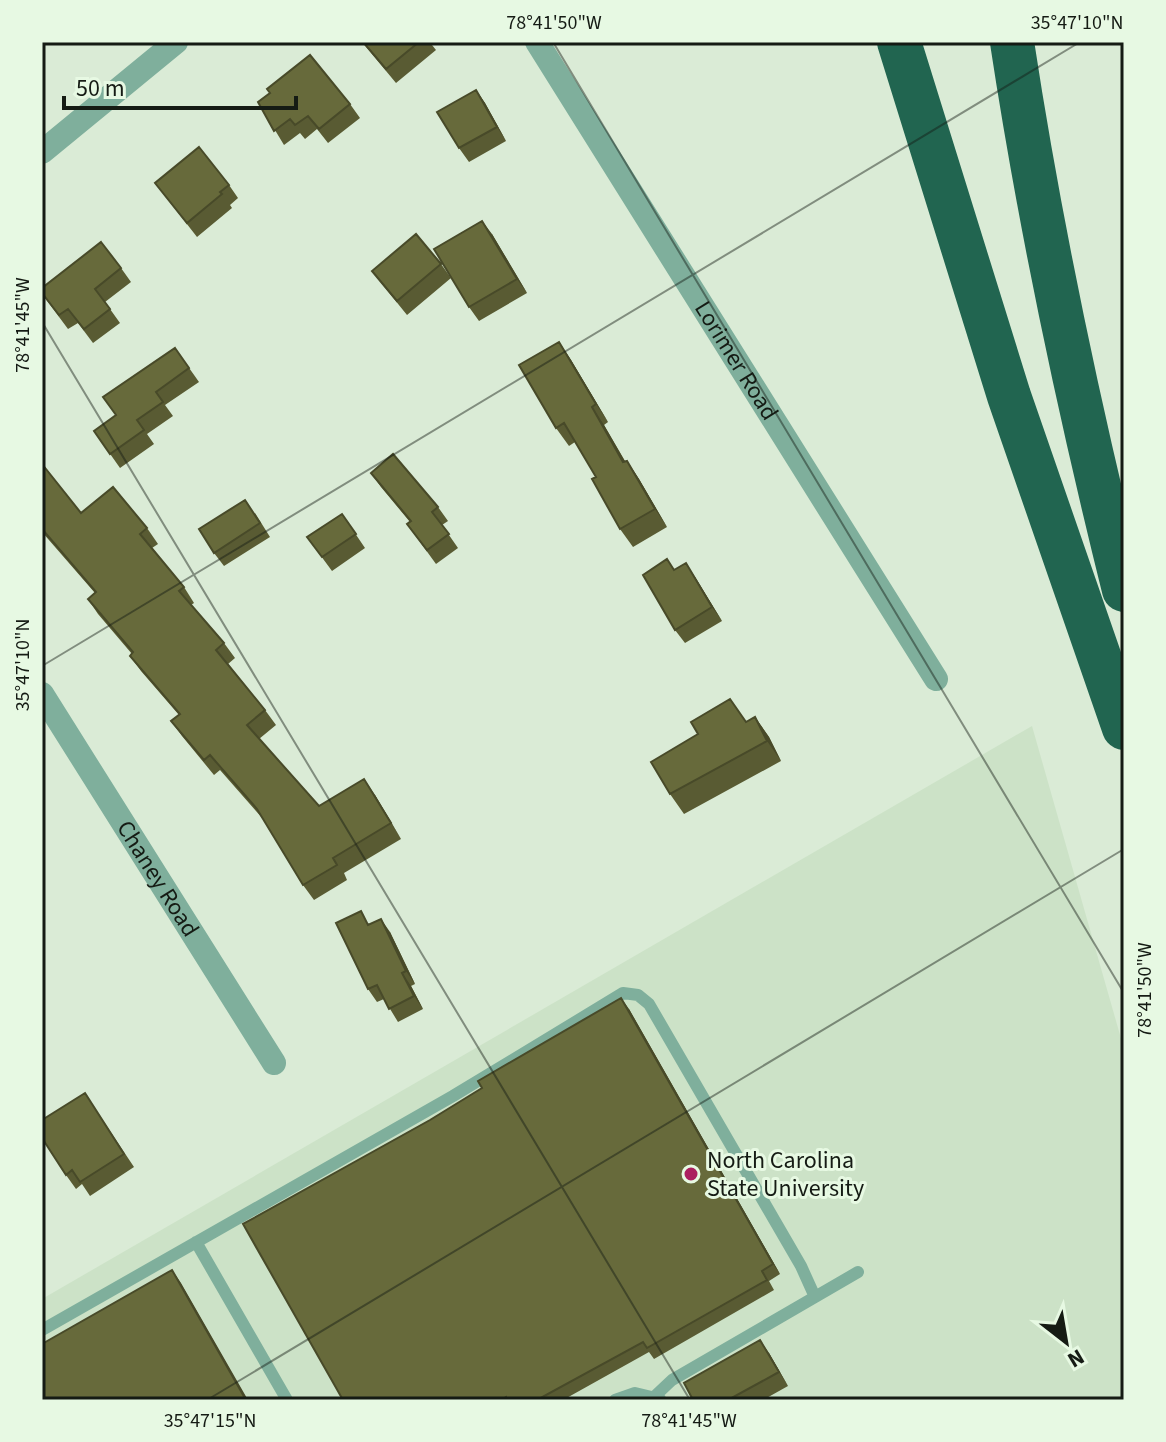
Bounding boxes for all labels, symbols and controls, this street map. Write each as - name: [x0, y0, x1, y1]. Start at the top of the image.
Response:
- text: 78°41'50"W: [506, 9, 602, 37]
- text: 35°47'10"N: [1031, 9, 1123, 37]
- scale bar: [64, 60, 296, 110]
- text: 50 m: [76, 71, 125, 106]
- text: 78°41'45"W: [9, 277, 37, 373]
- street label: Lorimer Road: [685, 294, 787, 427]
- text: 35°47'10"N: [9, 619, 37, 711]
- street label: Chaney Road: [108, 814, 207, 944]
- text: 78°41'50"W: [1131, 942, 1159, 1038]
- place label: North Carolina State University: [707, 1143, 864, 1206]
- marker: North Carolina State University: [682, 1165, 700, 1183]
- north arrow: [1026, 1302, 1106, 1382]
- text: N: [1061, 1341, 1090, 1376]
- text: 35°47'15"N: [164, 1407, 256, 1435]
- text: 78°41'45"W: [641, 1407, 737, 1435]

